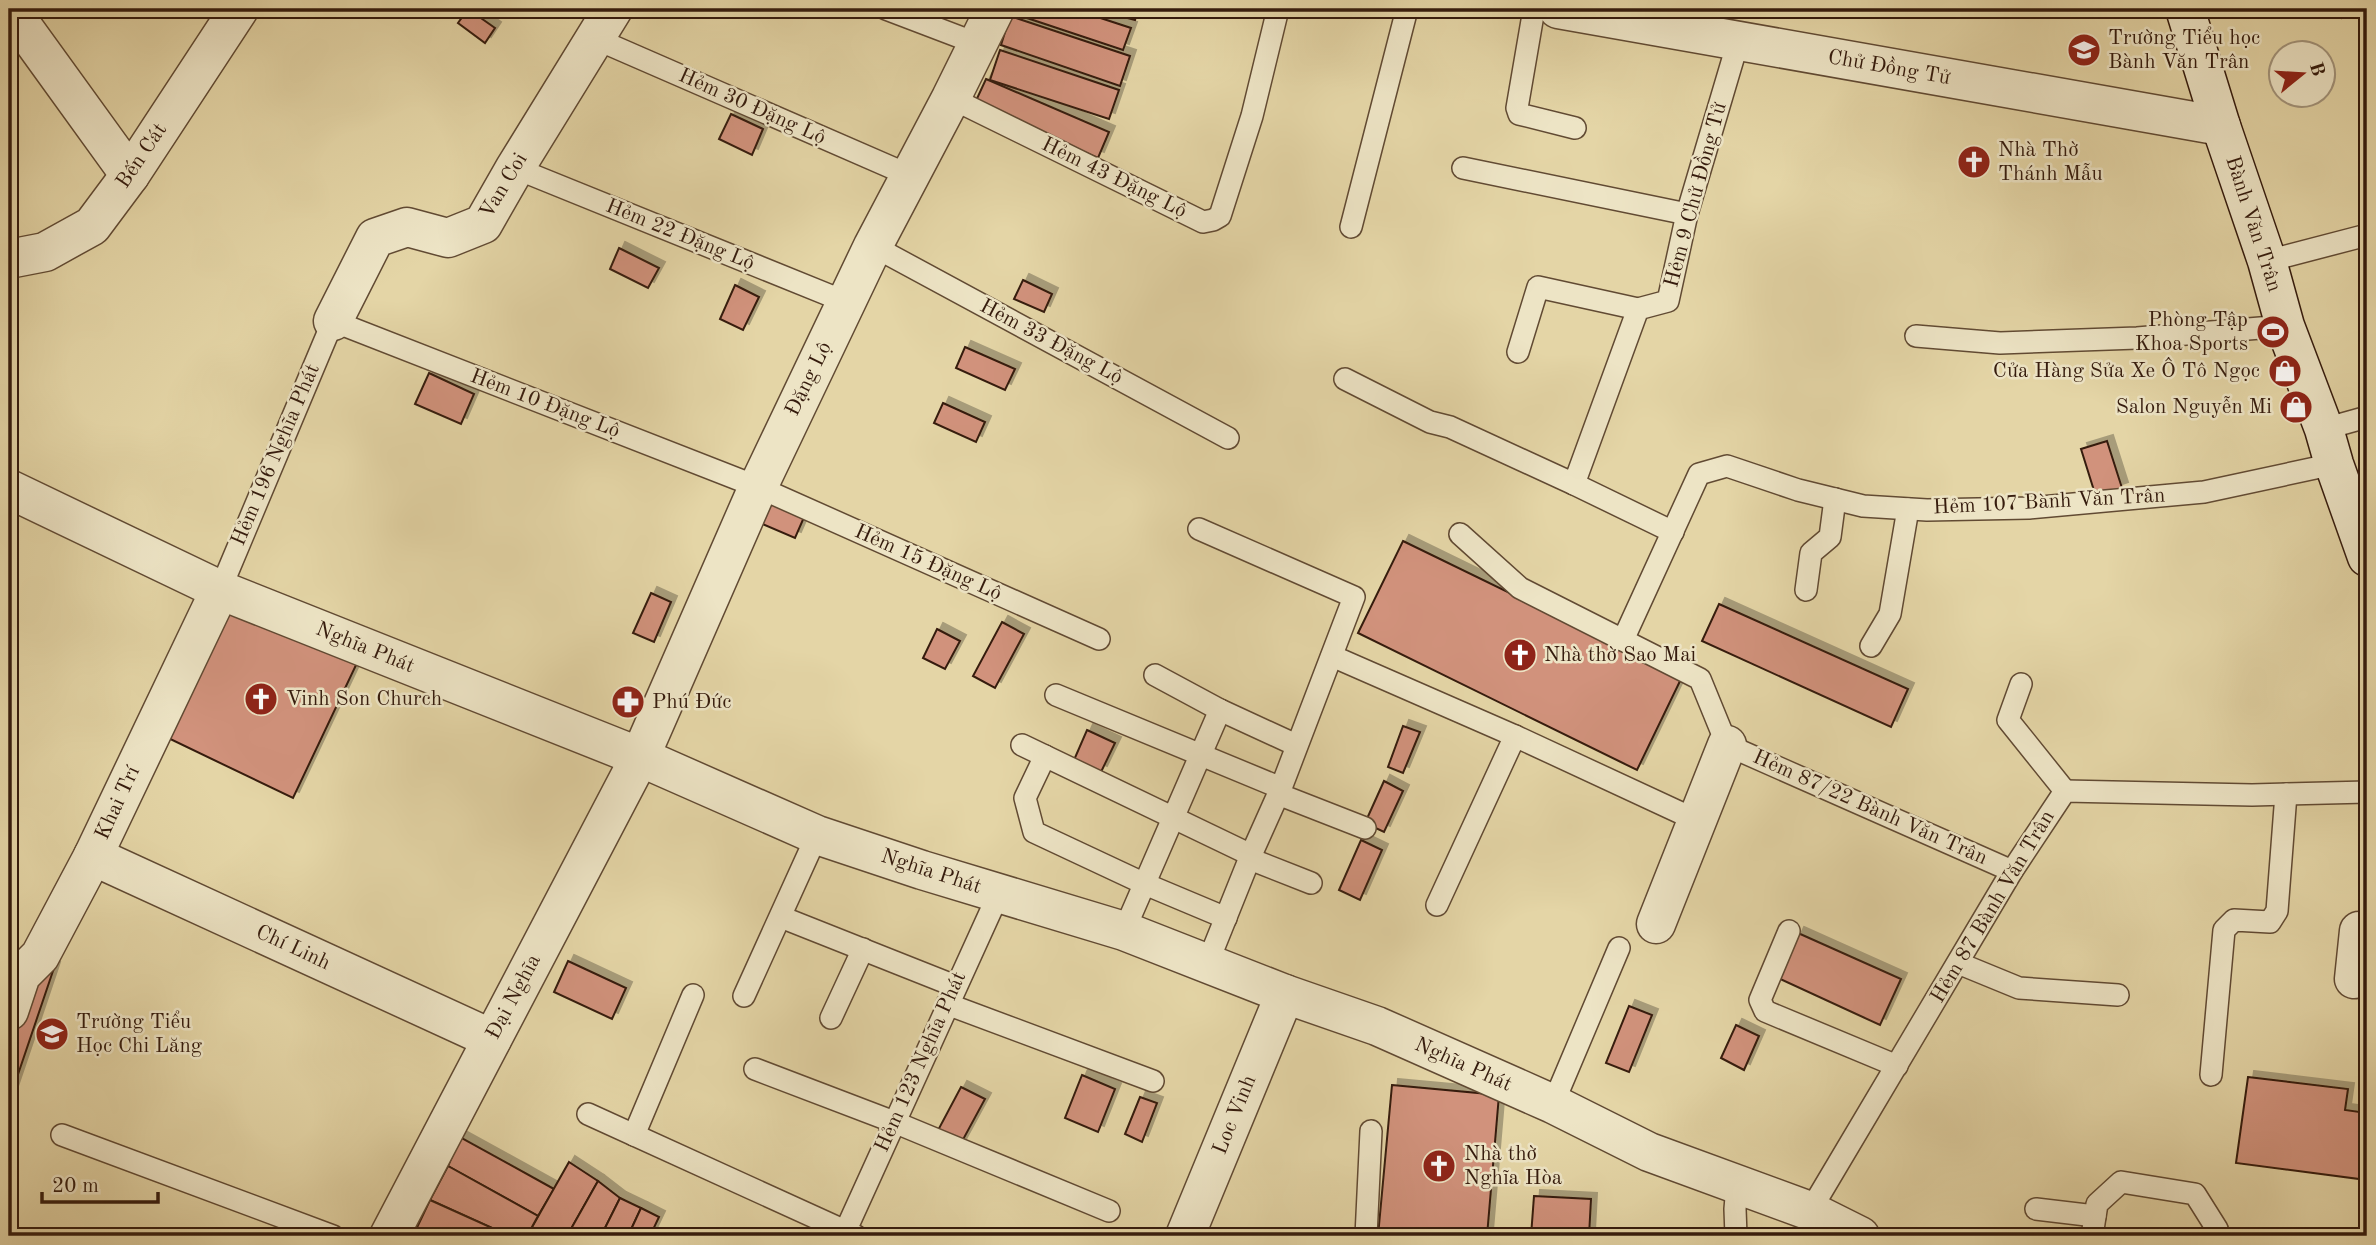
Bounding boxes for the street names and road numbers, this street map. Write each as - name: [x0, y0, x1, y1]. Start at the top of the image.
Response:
- street label: Chử Đồng Tử: [1826, 45, 1953, 89]
- street label: Hẻm 30 Đặng Lộ: [675, 65, 829, 149]
- street label: Hẻm 9 Chử Đồng Tử: [1659, 99, 1731, 290]
- street label: Bến Cát: [112, 119, 171, 192]
- street label: Hẻm 43 Đặng Lộ: [1038, 134, 1190, 222]
- street label: Van Coi: [476, 150, 532, 222]
- street label: Bành Văn Trân: [2221, 153, 2285, 295]
- street label: Hẻm 22 Đặng Lộ: [603, 196, 757, 274]
- street label: Hẻm 33 Đặng Lộ: [976, 296, 1126, 388]
- street label: Đặng Lộ: [782, 339, 836, 419]
- street label: Hẻm 196 Nghĩa Phát: [228, 361, 324, 549]
- street label: Hẻm 10 Đặng Lộ: [467, 366, 623, 442]
- street label: Hẻm 107 Bành Văn Trân: [1932, 485, 2166, 519]
- street label: Hẻm 15 Đặng Lộ: [851, 521, 1005, 605]
- street label: Nghĩa Phát: [313, 619, 417, 677]
- street label: Hẻm 87/22 Bành Văn Trân: [1750, 747, 1990, 869]
- street label: Khai Trí: [92, 763, 144, 843]
- street label: Hẻm 87 Bành Văn Trân: [1927, 807, 2059, 1007]
- street label: Nghĩa Phát: [878, 846, 984, 898]
- street label: Chí Linh: [253, 922, 333, 974]
- street label: Đại Nghĩa: [483, 951, 545, 1043]
- street label: Hẻm 123 Nghĩa Phát: [872, 968, 970, 1156]
- street label: Nghĩa Phát: [1411, 1034, 1515, 1096]
- street label: Loc Vinh: [1210, 1072, 1260, 1158]

